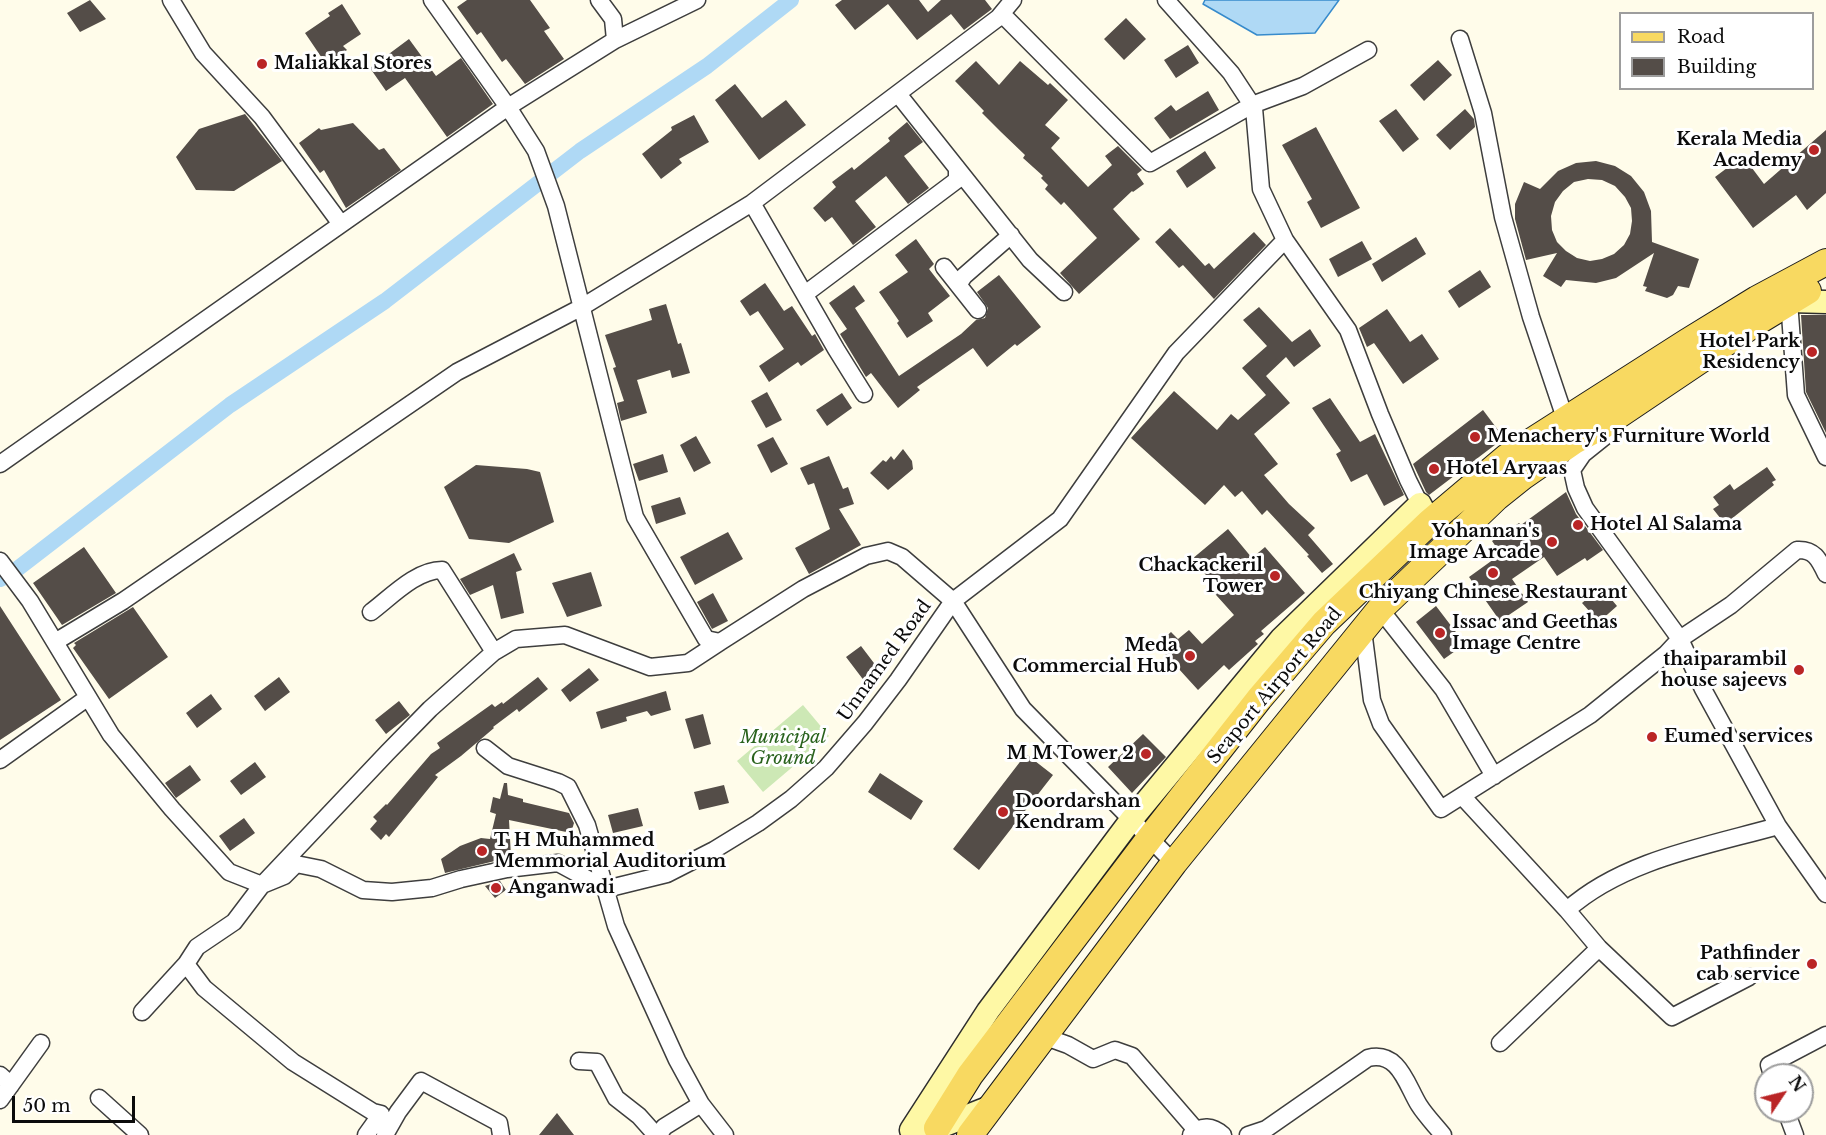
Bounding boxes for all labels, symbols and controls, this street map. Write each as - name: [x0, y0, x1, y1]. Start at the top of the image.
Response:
- legend: [1619, 12, 1814, 90]
- text: Road: [1677, 26, 1725, 48]
- place label: Maliakkal Stores: [274, 53, 432, 75]
- text: Building: [1677, 56, 1756, 78]
- marker: Maliakkal Stores: [255, 57, 269, 71]
- place label: Kerala Media Academy: [1676, 129, 1802, 172]
- marker: Kerala Media Academy: [1807, 143, 1821, 157]
- place label: Hotel Park Residency: [1699, 331, 1800, 374]
- marker: Hotel Park Residency: [1805, 345, 1819, 359]
- place label: Menachery's Furniture World: [1487, 426, 1770, 448]
- marker: Menachery's Furniture World: [1468, 430, 1482, 444]
- place label: Hotel Aryaas: [1446, 458, 1567, 480]
- marker: Hotel Aryaas: [1427, 462, 1441, 476]
- place label: Hotel Al Salama: [1590, 514, 1742, 536]
- marker: Hotel Al Salama: [1571, 518, 1585, 532]
- place label: Yohannan's Image Arcade: [1409, 521, 1540, 564]
- marker: Yohannan's Image Arcade: [1545, 535, 1559, 549]
- place label: Chackackeril Tower: [1139, 555, 1263, 598]
- marker: Chiyang Chinese Restaurant: [1486, 566, 1500, 580]
- marker: Chackackeril Tower: [1268, 569, 1282, 583]
- place label: Chiyang Chinese Restaurant: [1359, 582, 1627, 604]
- street label: Unnamed Road: [834, 596, 936, 726]
- street label: Seaport Airport Road: [1203, 603, 1347, 769]
- place label: Issac and Geethas Image Centre: [1452, 612, 1618, 654]
- marker: Issac and Geethas Image Centre: [1433, 626, 1447, 640]
- place label: Meda Commercial Hub: [1012, 635, 1178, 678]
- marker: Meda Commercial Hub: [1183, 649, 1197, 663]
- place label: thaiparambil house sajeevs: [1661, 649, 1787, 692]
- marker: thaiparambil house sajeevs: [1792, 663, 1806, 677]
- place label: Eumed services: [1664, 726, 1813, 748]
- park label: Municipal Ground: [740, 727, 826, 770]
- marker: Eumed services: [1645, 730, 1659, 744]
- place label: M M Tower 2: [1007, 743, 1134, 765]
- marker: M M Tower 2: [1139, 747, 1153, 761]
- place label: Doordarshan Kendram: [1015, 791, 1141, 834]
- marker: Doordarshan Kendram: [996, 805, 1010, 819]
- place label: T H Muhammed Memmorial Auditorium: [494, 830, 726, 872]
- marker: T H Muhammed Memmorial Auditorium: [475, 844, 489, 858]
- place label: Anganwadi: [508, 877, 615, 899]
- marker: Anganwadi: [489, 881, 503, 895]
- place label: Pathfinder cab service: [1696, 943, 1800, 986]
- marker: Pathfinder cab service: [1805, 957, 1819, 971]
- north arrow: [1754, 1063, 1814, 1123]
- text: N: [1785, 1072, 1810, 1096]
- scale bar: [15, 1084, 138, 1122]
- text: 50 m: [23, 1095, 71, 1117]

